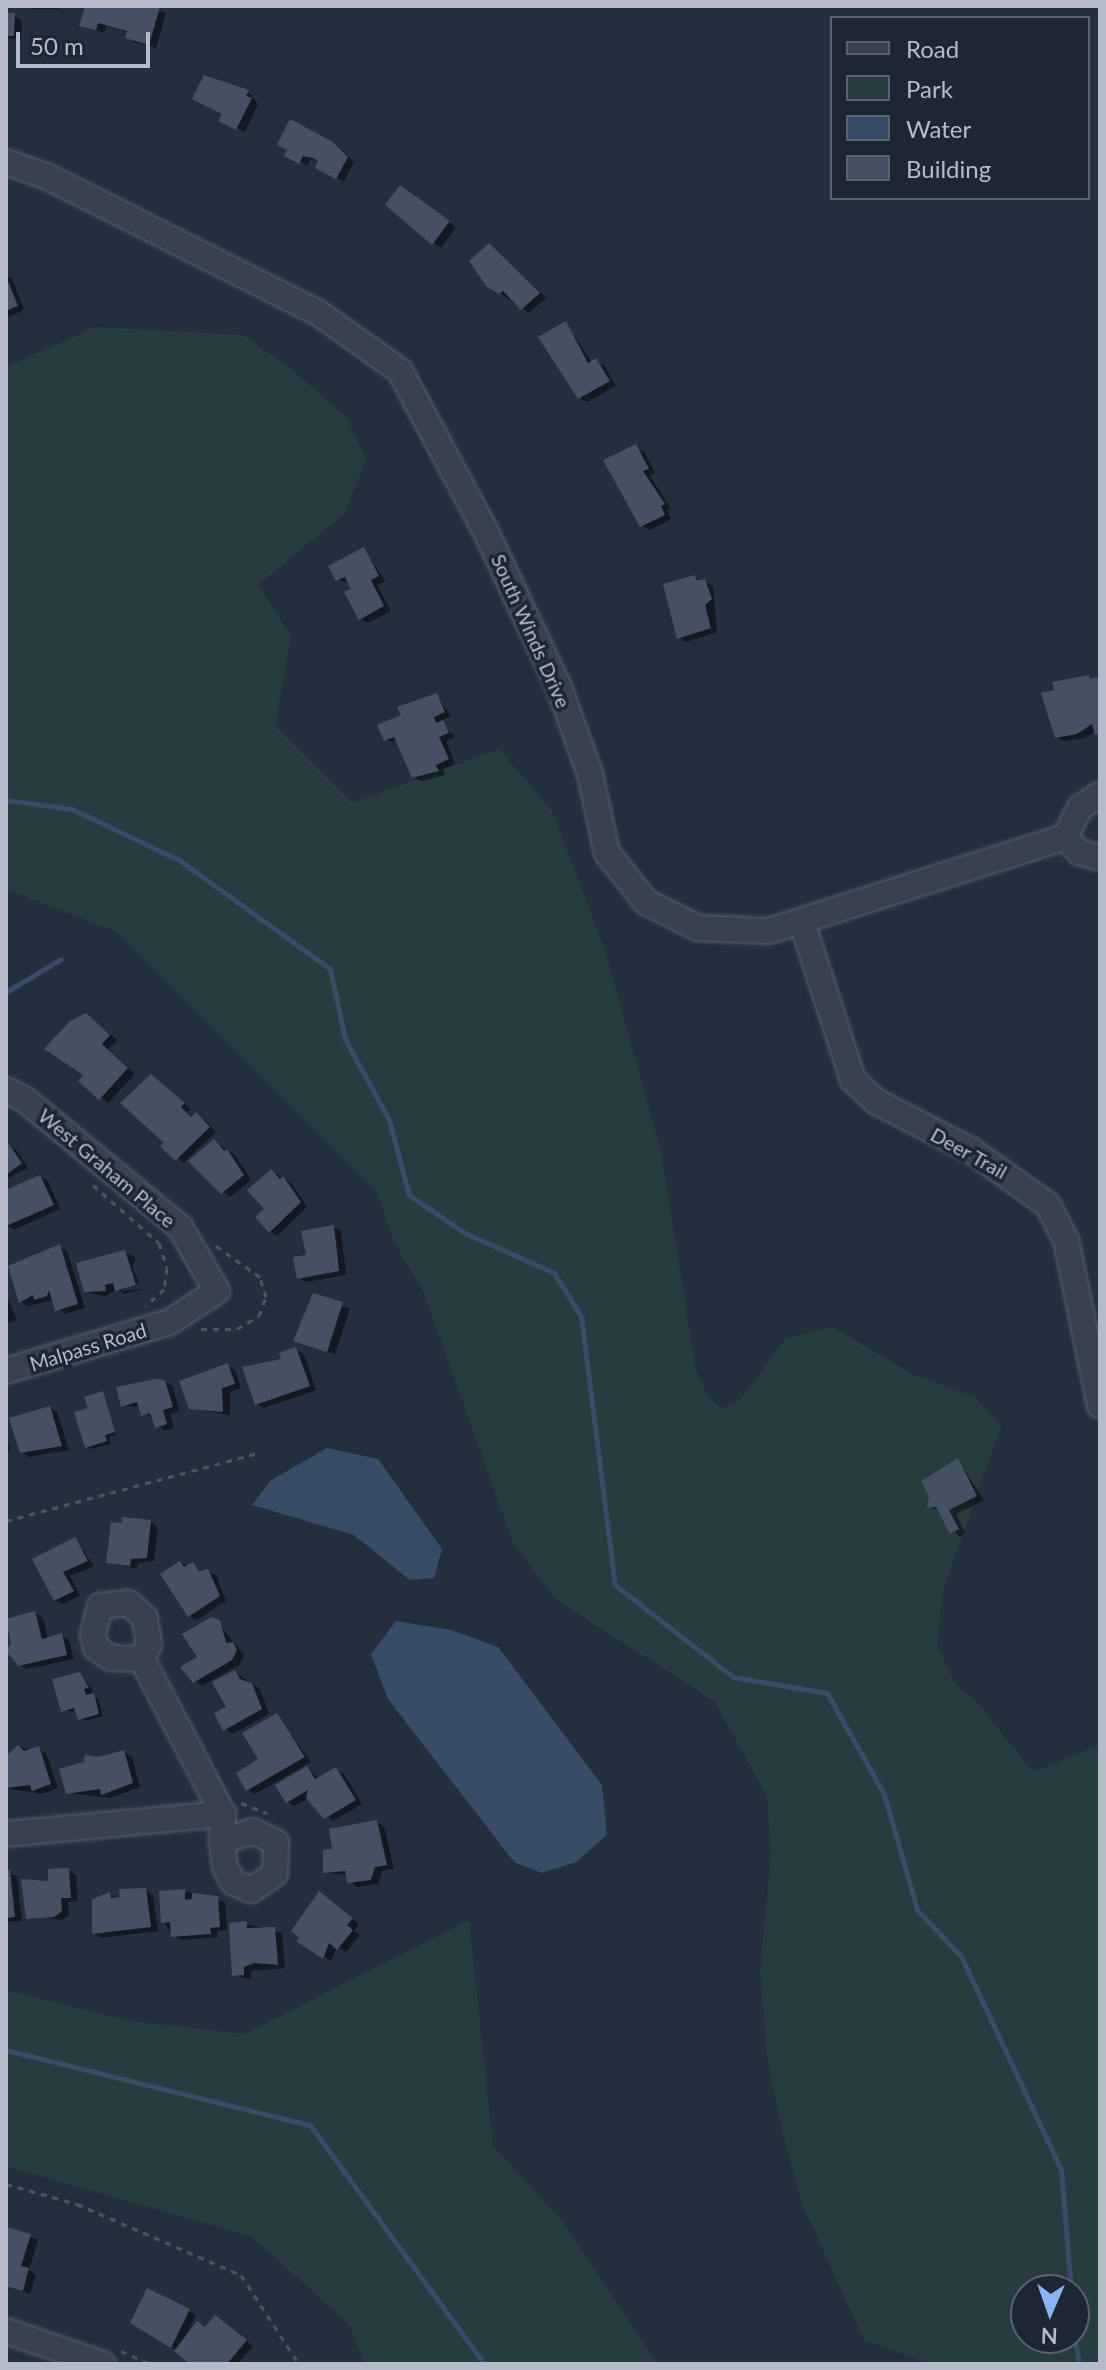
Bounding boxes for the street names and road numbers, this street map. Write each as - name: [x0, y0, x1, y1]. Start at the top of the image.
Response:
- street label: South Winds Drive: [486, 550, 576, 712]
- street label: West Graham Place: [33, 1104, 181, 1232]
- street label: Deer Trail: [926, 1122, 1012, 1184]
- street label: Malpass Road: [27, 1318, 149, 1376]

